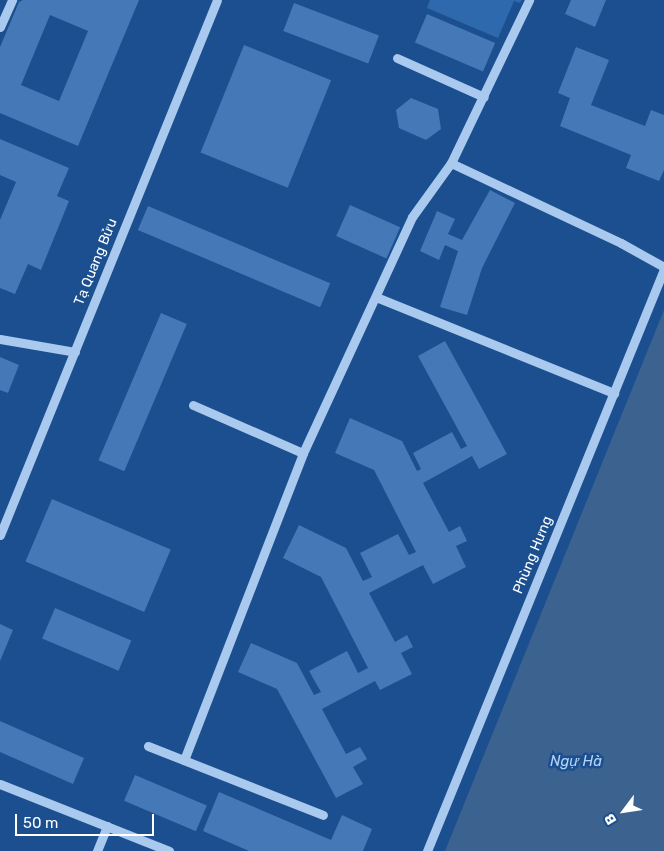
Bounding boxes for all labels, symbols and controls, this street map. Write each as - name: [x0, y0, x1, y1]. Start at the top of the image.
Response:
- street label: Tạ Quang Bửu: [71, 216, 121, 308]
- street label: Phùng Hưng: [510, 514, 556, 596]
- water label: Ngự Hà: [550, 753, 602, 771]
- north arrow: [599, 786, 649, 836]
- scale bar: [18, 804, 156, 836]
- text: B: [601, 810, 621, 828]
- text: 50 m: [23, 814, 58, 832]

